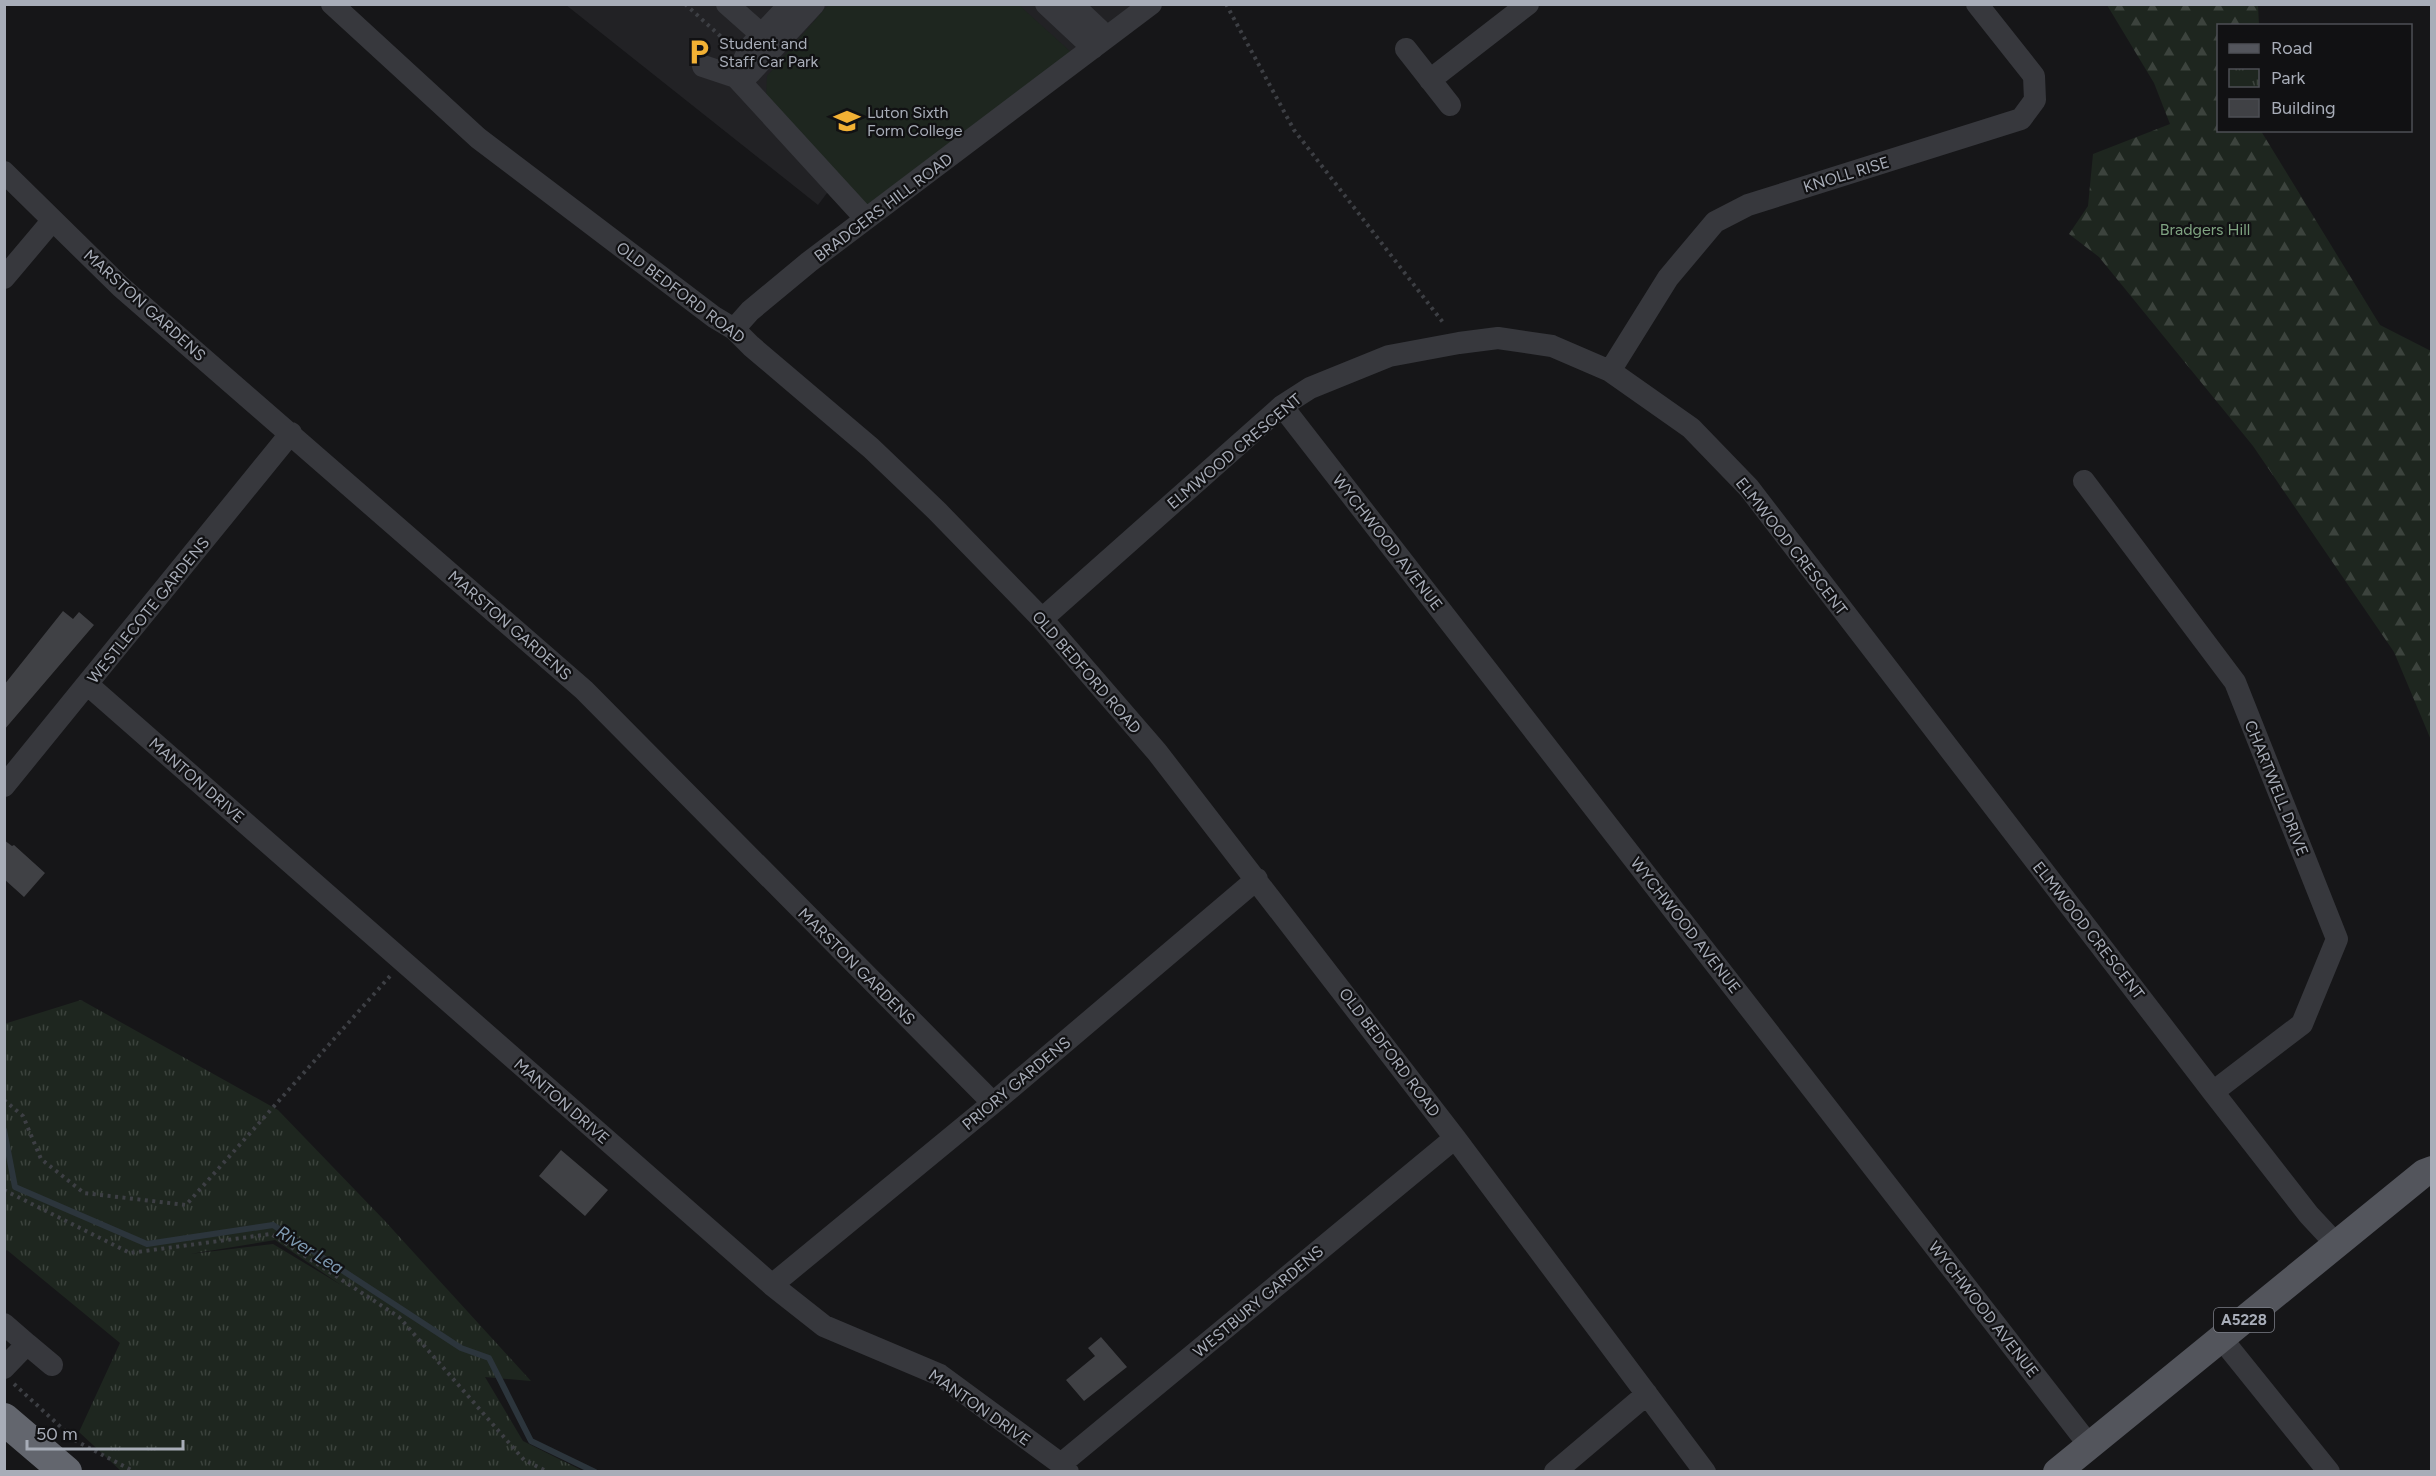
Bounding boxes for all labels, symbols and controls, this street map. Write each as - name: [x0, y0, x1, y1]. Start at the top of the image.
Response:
- legend: [2217, 24, 2412, 132]
- place label: Student and Staff Car Park: [719, 34, 818, 71]
- parking icon: Student and Staff Car Park: [684, 37, 714, 67]
- text: Road: [2271, 37, 2312, 59]
- text: Park: [2271, 67, 2306, 89]
- text: Building: [2271, 97, 2336, 119]
- place label: Luton Sixth Form College: [867, 103, 963, 140]
- school or university icon: Luton Sixth Form College: [832, 106, 862, 136]
- street label: BRADGERS HILL ROAD: [810, 149, 956, 266]
- street label: KNOLL RISE: [1801, 152, 1891, 197]
- park label: Bradgers Hill: [2160, 220, 2250, 239]
- street label: OLD BEDFORD ROAD: [613, 238, 749, 347]
- street label: MARSTON GARDENS: [80, 246, 210, 365]
- street label: ELMWOOD CRESCENT: [1163, 390, 1305, 513]
- street label: WYCHWOOD AVENUE: [1329, 470, 1447, 614]
- street label: ELMWOOD CRESCENT: [1732, 474, 1851, 619]
- street label: WESTLECOTE GARDENS: [83, 533, 213, 687]
- street label: MARSTON GARDENS: [444, 567, 575, 684]
- street label: OLD BEDFORD ROAD: [1028, 607, 1145, 738]
- street label: CHARTWELL DRIVE: [2241, 718, 2312, 859]
- street label: MANTON DRIVE: [145, 734, 248, 827]
- street label: WYCHWOOD AVENUE: [1627, 853, 1745, 997]
- street label: ELMWOOD CRESCENT: [2029, 858, 2148, 1003]
- street label: MARSTON GARDENS: [794, 904, 919, 1029]
- street label: OLD BEDFORD ROAD: [1335, 984, 1444, 1120]
- street label: PRIORY GARDENS: [958, 1033, 1074, 1134]
- street label: MANTON DRIVE: [510, 1055, 613, 1148]
- water label: River Lea: [272, 1221, 348, 1279]
- street label: WYCHWOOD AVENUE: [1925, 1237, 2043, 1381]
- street label: WESTBURY GARDENS: [1189, 1241, 1327, 1361]
- road number: A5228: [2214, 1308, 2274, 1332]
- street label: MANTON DRIVE: [925, 1365, 1034, 1450]
- scale bar: [27, 1413, 183, 1451]
- text: 50 m: [36, 1423, 78, 1445]

